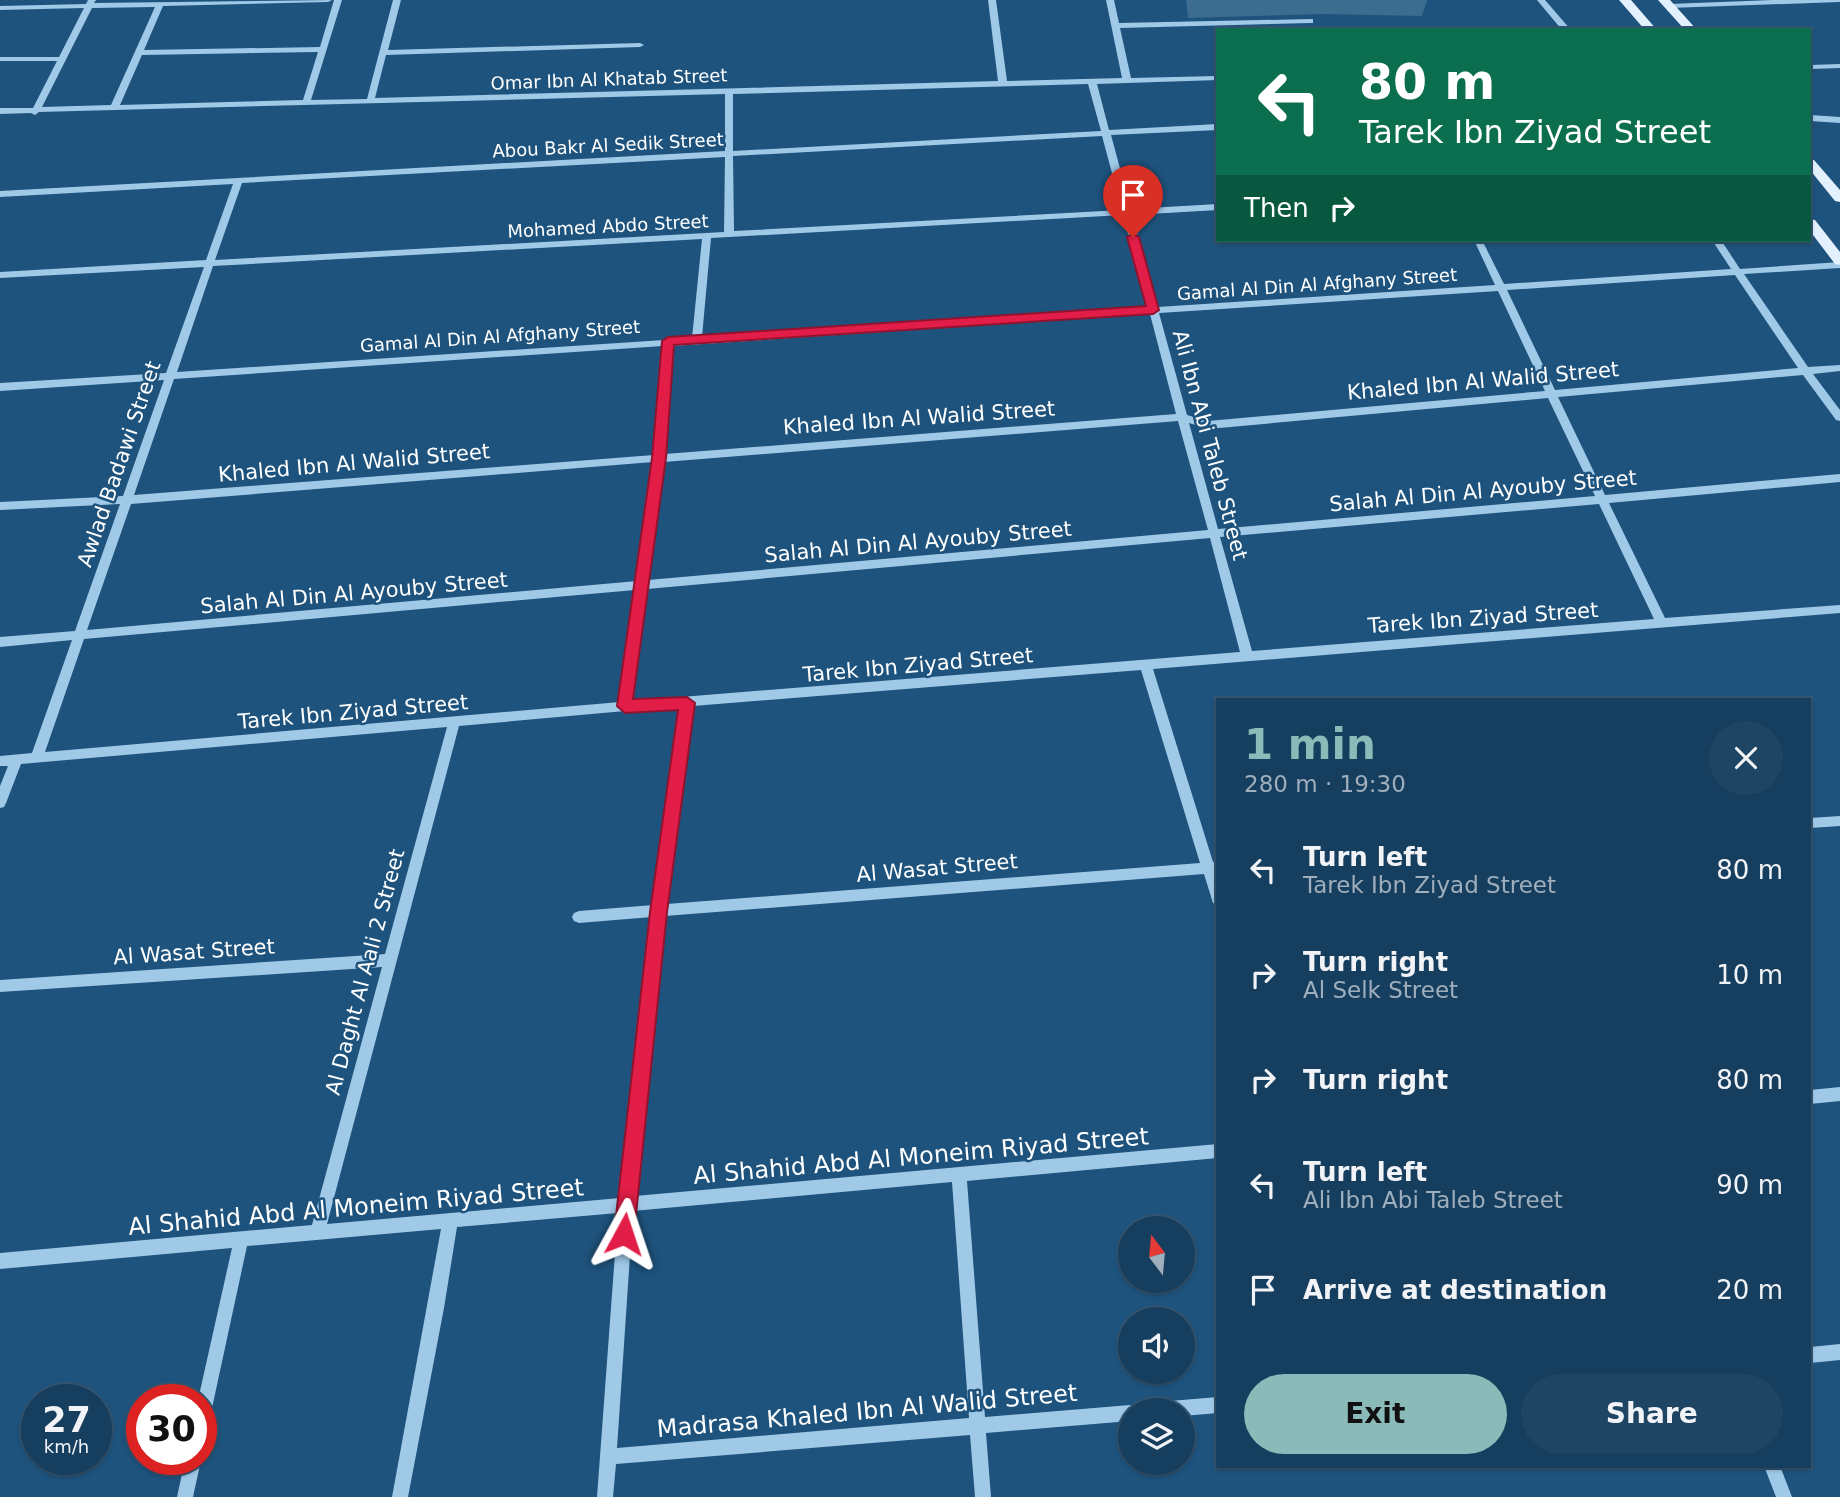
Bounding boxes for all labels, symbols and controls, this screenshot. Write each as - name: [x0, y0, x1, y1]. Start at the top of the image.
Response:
- text: 80 m: [1359, 54, 1495, 111]
- icon: left: [1244, 56, 1335, 147]
- street label: Omar Ibn Al Khatab Street: [490, 64, 728, 94]
- text: Tarek Ibn Ziyad Street: [1359, 113, 1711, 151]
- street label: Abou Bakr Al Sedik Street: [492, 128, 724, 162]
- pin: [1103, 165, 1163, 237]
- icon: arrive: [1114, 176, 1152, 214]
- icon: right: [1323, 189, 1361, 227]
- text: Then: [1244, 193, 1309, 223]
- street label: Mohamed Abdo Street: [507, 210, 709, 242]
- street label: Gamal Al Din Al Afghany Street: [1176, 264, 1458, 304]
- street label: Gamal Al Din Al Afghany Street: [359, 316, 641, 356]
- street label: Ali Ibn Abi Taleb Street: [1168, 327, 1252, 563]
- street label: Khaled Ibn Al Walid Street: [1346, 357, 1620, 405]
- street label: Awlad Badawi Street: [72, 358, 166, 570]
- street label: Khaled Ibn Al Walid Street: [782, 397, 1056, 439]
- street label: Khaled Ibn Al Walid Street: [217, 439, 491, 487]
- street label: Salah Al Din Al Ayouby Street: [1328, 466, 1638, 516]
- street label: Salah Al Din Al Ayouby Street: [763, 517, 1073, 567]
- street label: Salah Al Din Al Ayouby Street: [199, 568, 509, 618]
- street label: Tarek Ibn Ziyad Street: [1366, 598, 1599, 638]
- street label: Tarek Ibn Ziyad Street: [801, 643, 1034, 687]
- street label: Tarek Ibn Ziyad Street: [236, 690, 469, 734]
- text: 1 min: [1244, 720, 1376, 769]
- button: close: [1709, 721, 1783, 795]
- text: 280 m · 19:30: [1244, 771, 1406, 797]
- text: Turn left: [1303, 842, 1427, 872]
- street label: Al Daght Al Aali 2 Street: [321, 846, 409, 1098]
- street label: Al Wasat Street: [855, 849, 1019, 887]
- icon: left: [1244, 851, 1282, 889]
- text: 80 m: [1716, 855, 1783, 885]
- text: Tarek Ibn Ziyad Street: [1303, 872, 1556, 898]
- street label: Al Wasat Street: [113, 934, 275, 970]
- text: Turn right: [1303, 947, 1448, 977]
- icon: right: [1244, 956, 1282, 994]
- text: 10 m: [1716, 960, 1783, 990]
- text: Al Selk Street: [1303, 977, 1458, 1003]
- icon: right: [1244, 1061, 1282, 1099]
- text: Turn right: [1303, 1065, 1448, 1095]
- text: 80 m: [1716, 1065, 1783, 1095]
- street label: Al Shahid Abd Al Moneim Riyad Street: [692, 1122, 1150, 1190]
- text: Turn left: [1303, 1157, 1427, 1187]
- icon: left: [1244, 1166, 1282, 1204]
- text: 90 m: [1716, 1170, 1783, 1200]
- street label: Al Shahid Abd Al Moneim Riyad Street: [127, 1173, 585, 1241]
- text: Ali Ibn Abi Taleb Street: [1303, 1187, 1563, 1213]
- position arrow: [587, 1197, 661, 1271]
- north arrow: [1118, 1216, 1195, 1293]
- map controls: [1118, 1216, 1195, 1475]
- icon: arrive: [1244, 1271, 1282, 1309]
- text: Arrive at destination: [1303, 1275, 1607, 1305]
- text: 20 m: [1716, 1275, 1783, 1305]
- button: sound: [1118, 1307, 1195, 1384]
- button: Exit: [1244, 1374, 1507, 1454]
- button: Share: [1521, 1374, 1783, 1454]
- street label: Madrasa Khaled Ibn Al Walid Street: [656, 1379, 1078, 1443]
- speed limit sign: 30: [126, 1384, 217, 1475]
- button: layers: [1118, 1398, 1195, 1475]
- text: 27: [42, 1400, 91, 1440]
- text: km/h: [44, 1436, 89, 1457]

